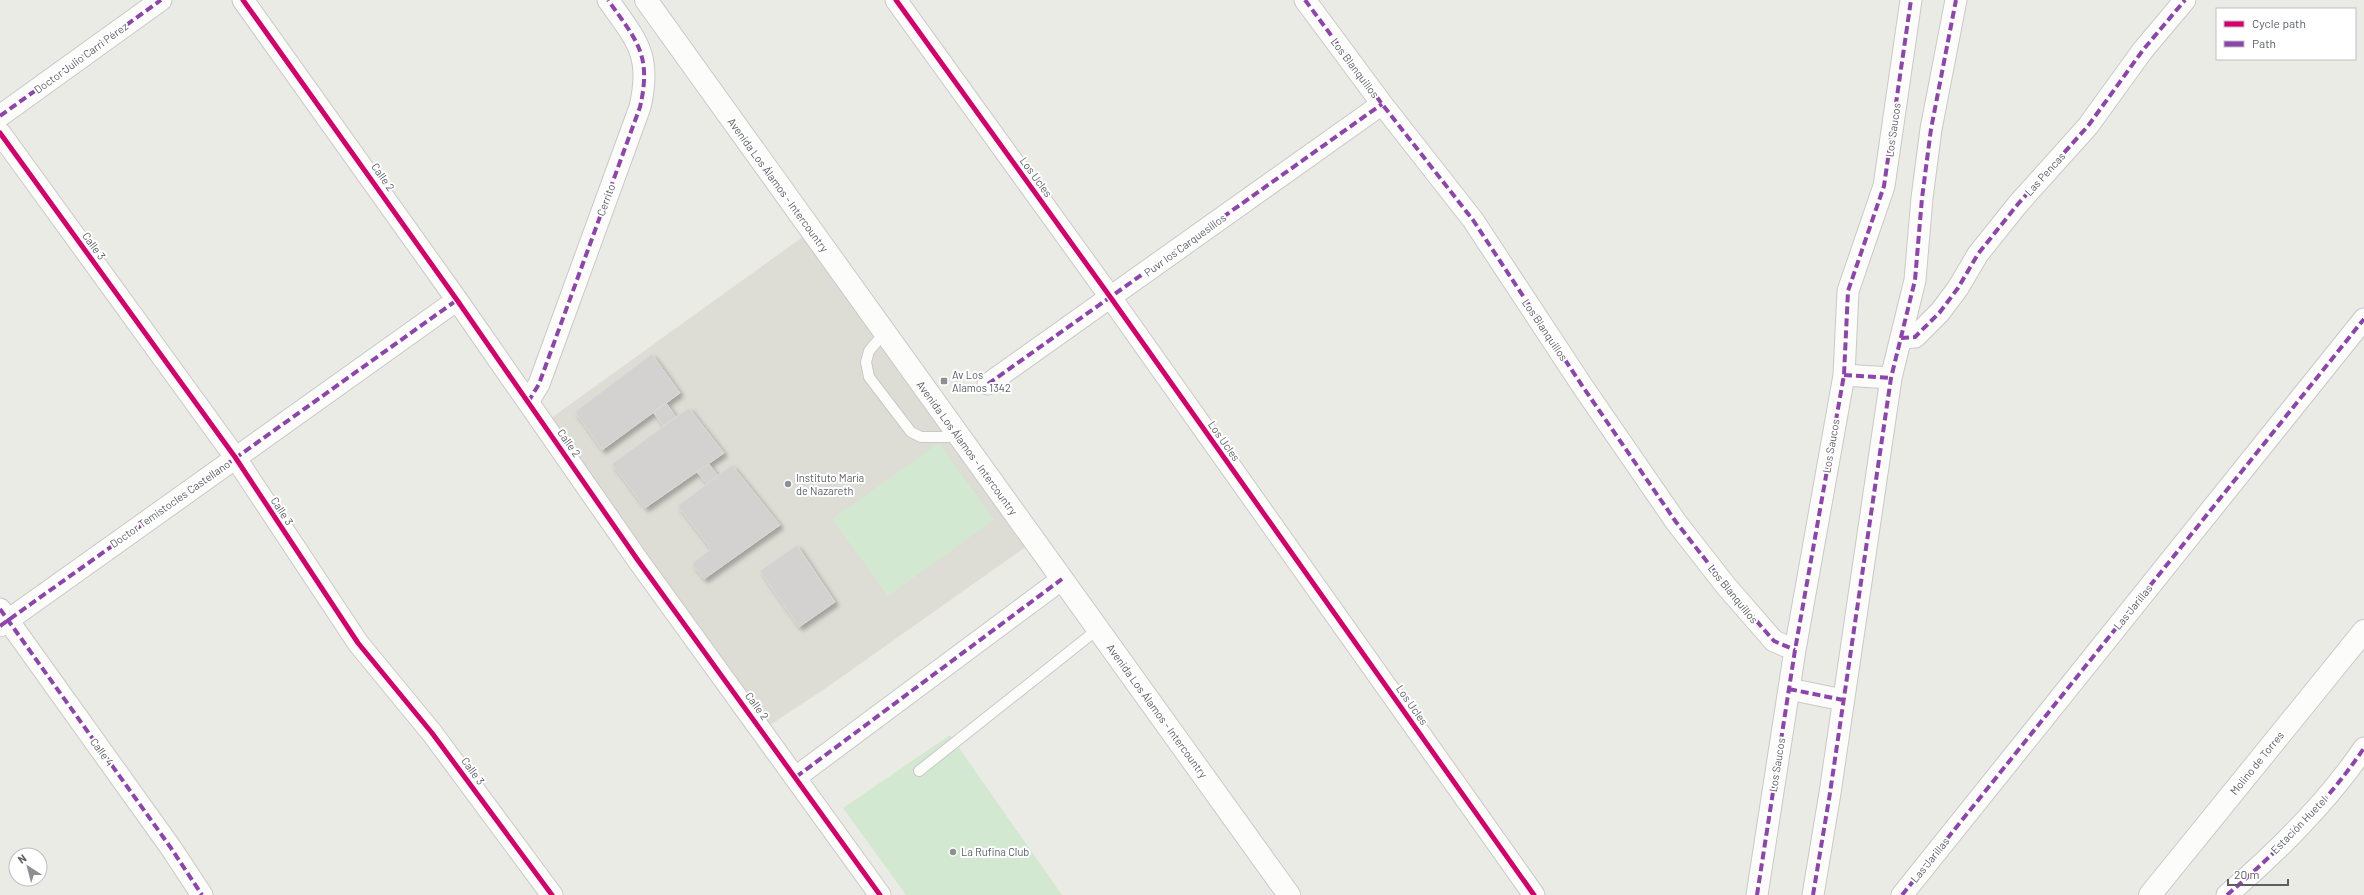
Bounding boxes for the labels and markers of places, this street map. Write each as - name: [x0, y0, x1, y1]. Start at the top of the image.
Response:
- place label: Av Los Alamos 1342: [952, 368, 1011, 394]
- marker: Av Los Alamos 1342: [939, 376, 949, 386]
- place label: Instituto María de Nazareth: [796, 471, 864, 497]
- marker: Instituto María de Nazareth: [783, 479, 793, 489]
- place label: La Rufina Club: [961, 845, 1029, 858]
- marker: La Rufina Club: [948, 847, 958, 857]

